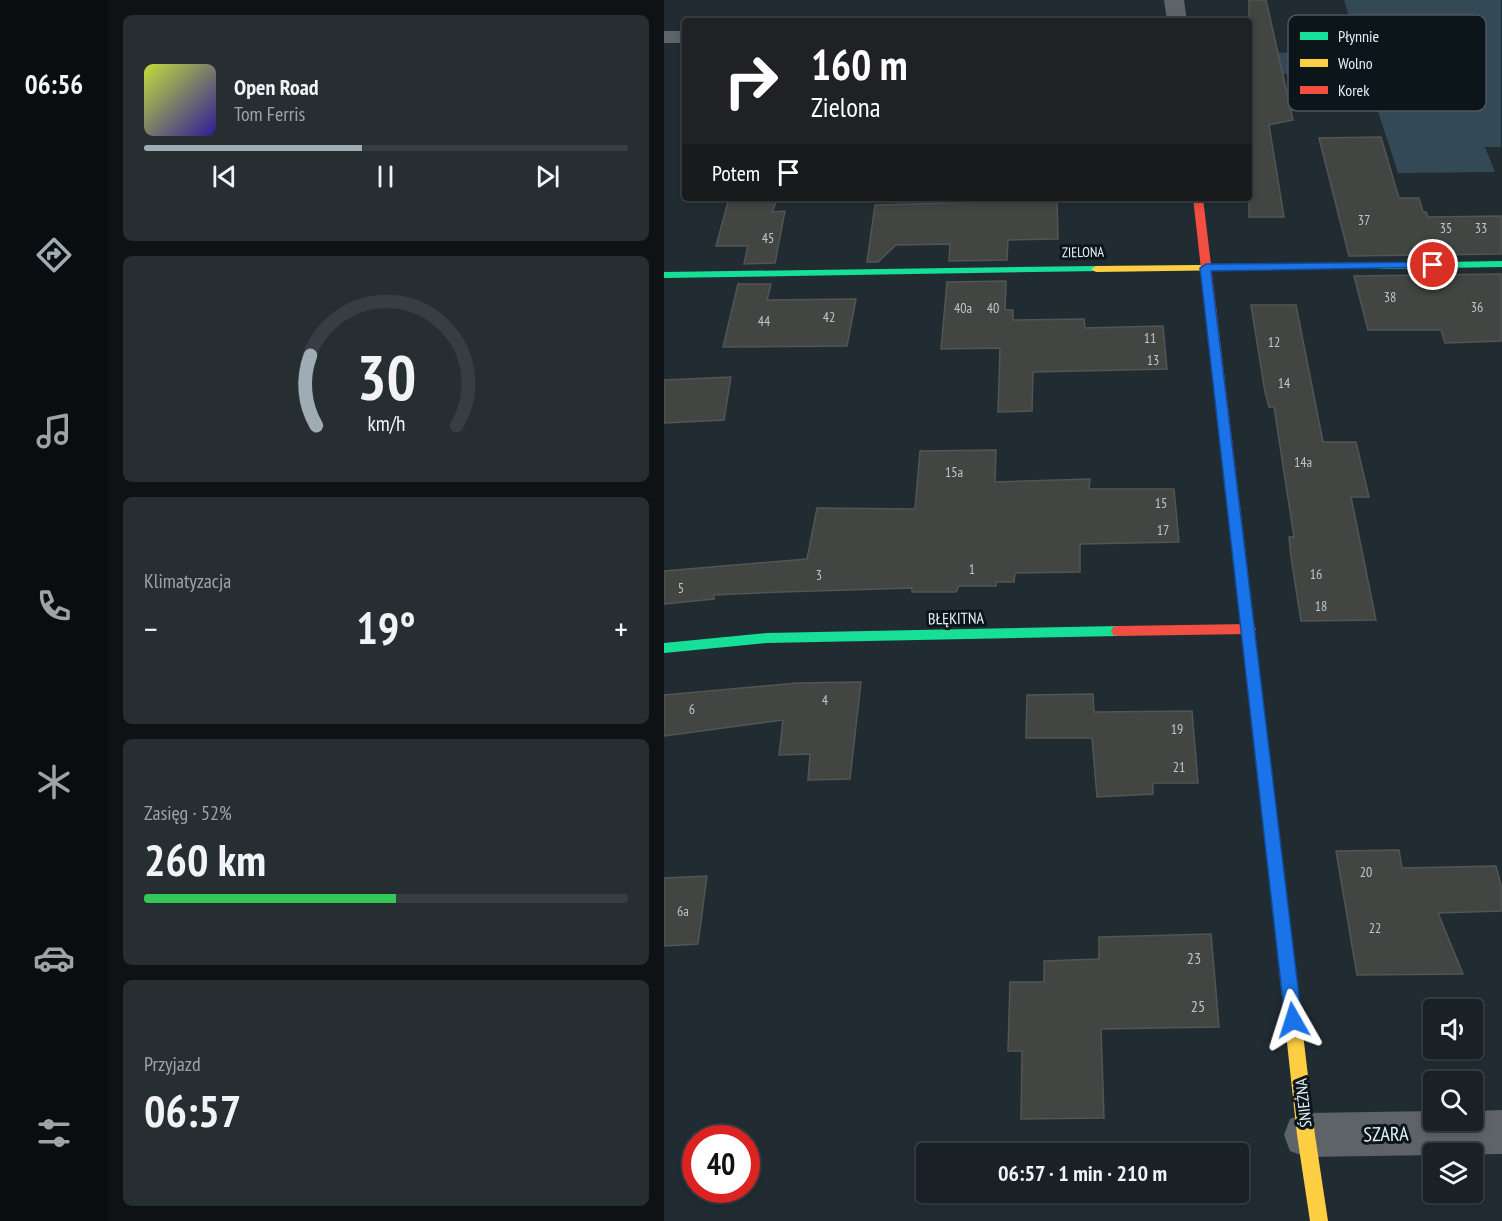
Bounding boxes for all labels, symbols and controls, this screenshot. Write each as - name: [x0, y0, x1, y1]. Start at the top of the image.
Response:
- legend: [1288, 15, 1486, 111]
- text: Płynnie: [1338, 26, 1379, 46]
- text: 160 m: [811, 37, 908, 92]
- icon: right: [712, 42, 790, 120]
- text: Wolno: [1338, 53, 1373, 73]
- text: 06:56: [25, 67, 83, 101]
- text: Open Road: [234, 73, 319, 101]
- text: Korek: [1338, 80, 1370, 100]
- text: Zielona: [811, 90, 880, 124]
- text: Tom Ferris: [234, 101, 305, 127]
- icon: arrive: [772, 156, 805, 189]
- text: Potem: [712, 159, 760, 187]
- icon: previous: [208, 160, 241, 193]
- icon: pause: [369, 160, 402, 193]
- icon: next: [531, 160, 564, 193]
- house number: 37: [1358, 211, 1370, 229]
- house number: 35: [1440, 219, 1452, 237]
- house number: 33: [1475, 219, 1487, 237]
- house number: 45: [762, 229, 774, 247]
- icon: directions: [33, 234, 75, 276]
- pin: [1407, 239, 1458, 290]
- street label: ZIELONA: [1062, 243, 1105, 261]
- icon: arrive: [1416, 248, 1449, 281]
- house number: 38: [1384, 288, 1396, 306]
- house number: 36: [1471, 298, 1483, 316]
- house number: 40a: [954, 299, 972, 317]
- house number: 40: [987, 299, 999, 317]
- house number: 42: [823, 308, 835, 326]
- house number: 44: [758, 312, 771, 330]
- house number: 11: [1144, 329, 1156, 347]
- house number: 12: [1268, 333, 1280, 351]
- text: 30: [356, 336, 416, 417]
- house number: 13: [1147, 351, 1159, 369]
- house number: 14: [1278, 374, 1291, 392]
- icon: music: [33, 410, 75, 452]
- text: km/h: [367, 410, 405, 438]
- house number: 14a: [1294, 453, 1312, 471]
- house number: 15a: [945, 463, 963, 481]
- house number: 15: [1155, 494, 1167, 512]
- house number: 17: [1157, 521, 1169, 539]
- house number: 1: [969, 560, 975, 578]
- house number: 16: [1310, 565, 1322, 583]
- house number: 3: [816, 566, 822, 584]
- text: Klimatyzacja: [144, 568, 231, 594]
- house number: 5: [678, 579, 684, 597]
- icon: phone: [33, 585, 75, 627]
- house number: 18: [1315, 597, 1327, 615]
- text: 19°: [356, 598, 416, 656]
- text: −: [144, 607, 158, 650]
- text: +: [614, 607, 628, 650]
- street label: BŁĘKITNA: [928, 608, 985, 628]
- house number: 4: [822, 691, 829, 709]
- house number: 6: [689, 700, 695, 718]
- house number: 19: [1171, 720, 1183, 738]
- house number: 21: [1173, 758, 1185, 776]
- icon: climate: [33, 761, 75, 803]
- text: Zasięg · 52%: [144, 800, 232, 826]
- text: 260 km: [144, 830, 266, 888]
- house number: 20: [1360, 863, 1372, 881]
- house number: 6a: [677, 902, 689, 920]
- house number: 22: [1369, 919, 1381, 937]
- icon: car: [33, 937, 75, 979]
- house number: 23: [1187, 948, 1201, 968]
- position arrow: [1261, 988, 1325, 1052]
- house number: 25: [1191, 996, 1205, 1016]
- map controls: [1423, 999, 1483, 1203]
- button: sound: [1423, 999, 1483, 1059]
- text: Przyjazd: [144, 1051, 201, 1077]
- button: search: [1423, 1071, 1483, 1131]
- street label: ŚNIEŻNA: [1290, 1077, 1316, 1129]
- text: 06:57: [144, 1081, 241, 1139]
- icon: filters: [33, 1112, 75, 1154]
- street label: SZARA: [1363, 1121, 1409, 1147]
- speed limit sign: 40: [682, 1125, 760, 1203]
- button: layers: [1423, 1143, 1483, 1203]
- text: 06:57 · 1 min · 210 m: [998, 1159, 1167, 1187]

